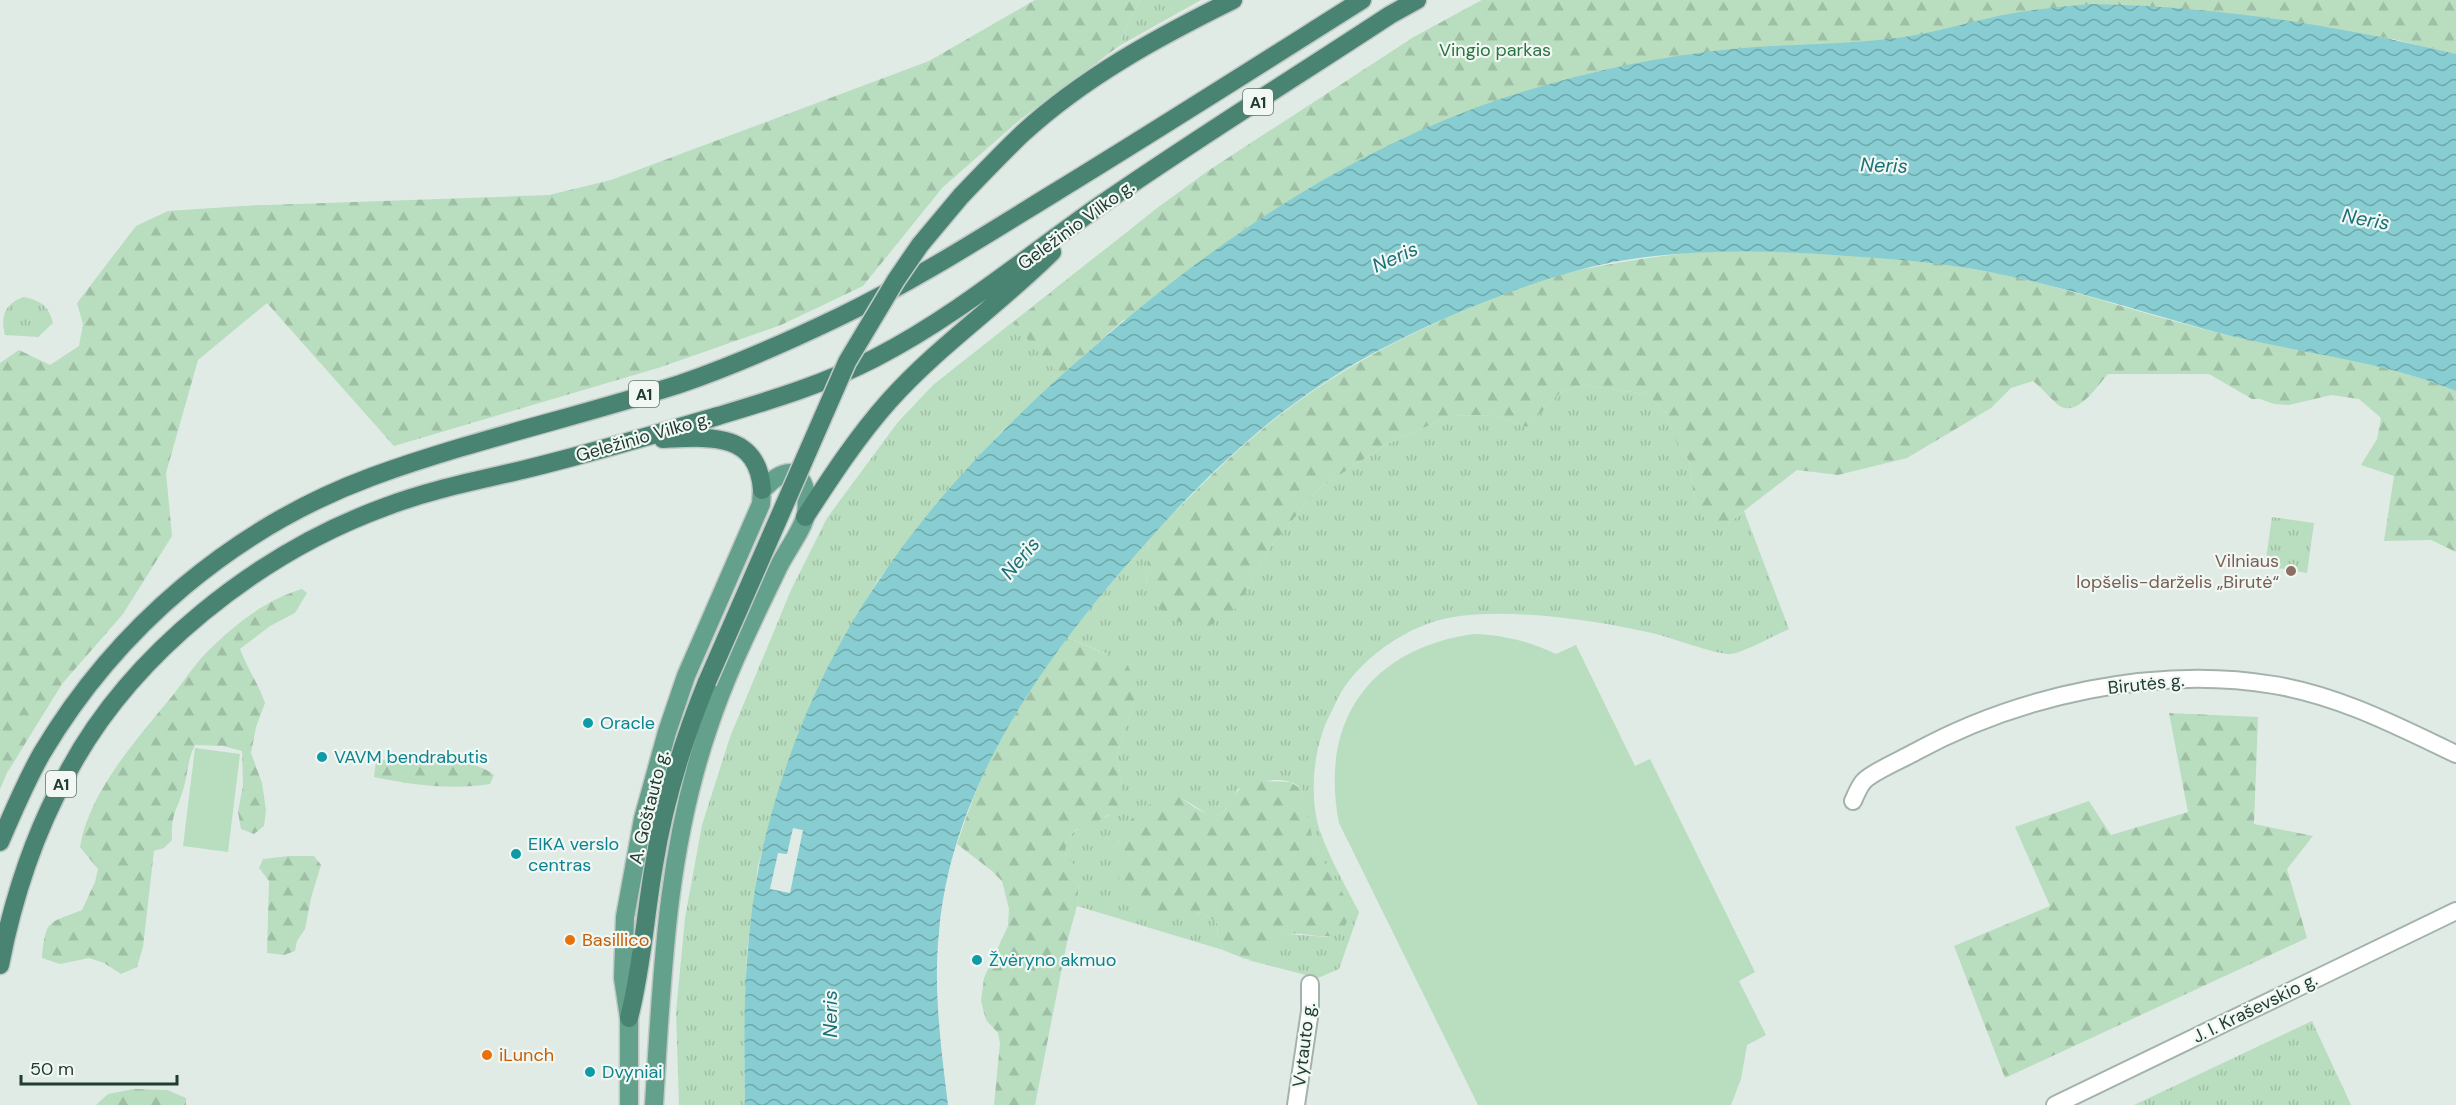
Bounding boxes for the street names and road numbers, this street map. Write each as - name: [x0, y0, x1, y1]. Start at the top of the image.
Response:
- road number: A1: [1243, 89, 1273, 115]
- street label: Geležinio Vilko g.: [1013, 175, 1139, 275]
- road number: A1: [629, 381, 659, 407]
- street label: Geležinio Vilko g.: [573, 406, 713, 468]
- street label: Birutės g.: [2107, 668, 2185, 700]
- street label: A. Goštauto g.: [623, 748, 675, 866]
- road number: A1: [46, 771, 76, 797]
- street label: J. I. Kraševskio g.: [2189, 967, 2321, 1049]
- street label: Vytauto g.: [1287, 1001, 1321, 1089]

